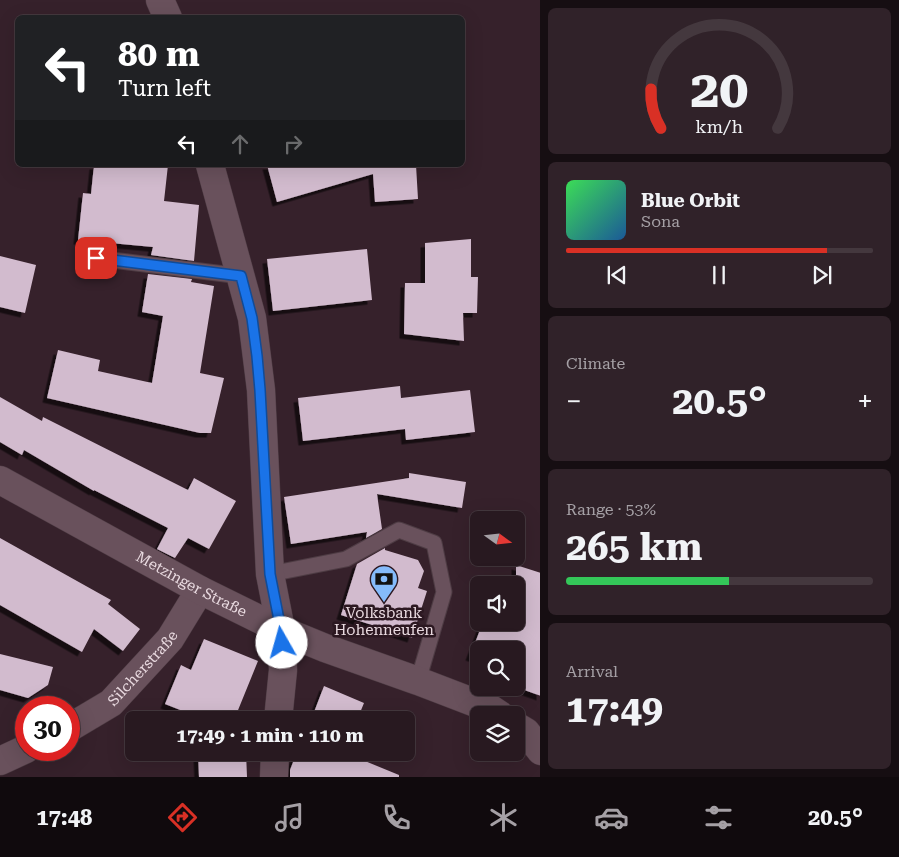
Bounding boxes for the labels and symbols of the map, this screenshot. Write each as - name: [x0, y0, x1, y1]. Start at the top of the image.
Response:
- pin: [75, 237, 117, 279]
- north arrow: [470, 511, 525, 566]
- street label: Metzinger Straße: [133, 548, 250, 621]
- bank icon: Volksbank Hohenneufen: [369, 564, 399, 603]
- place label: Volksbank Hohenneufen: [334, 604, 434, 639]
- position arrow: [255, 616, 307, 668]
- street label: Silcherstraße: [104, 627, 182, 710]
- speed limit sign: 30: [15, 696, 80, 761]

